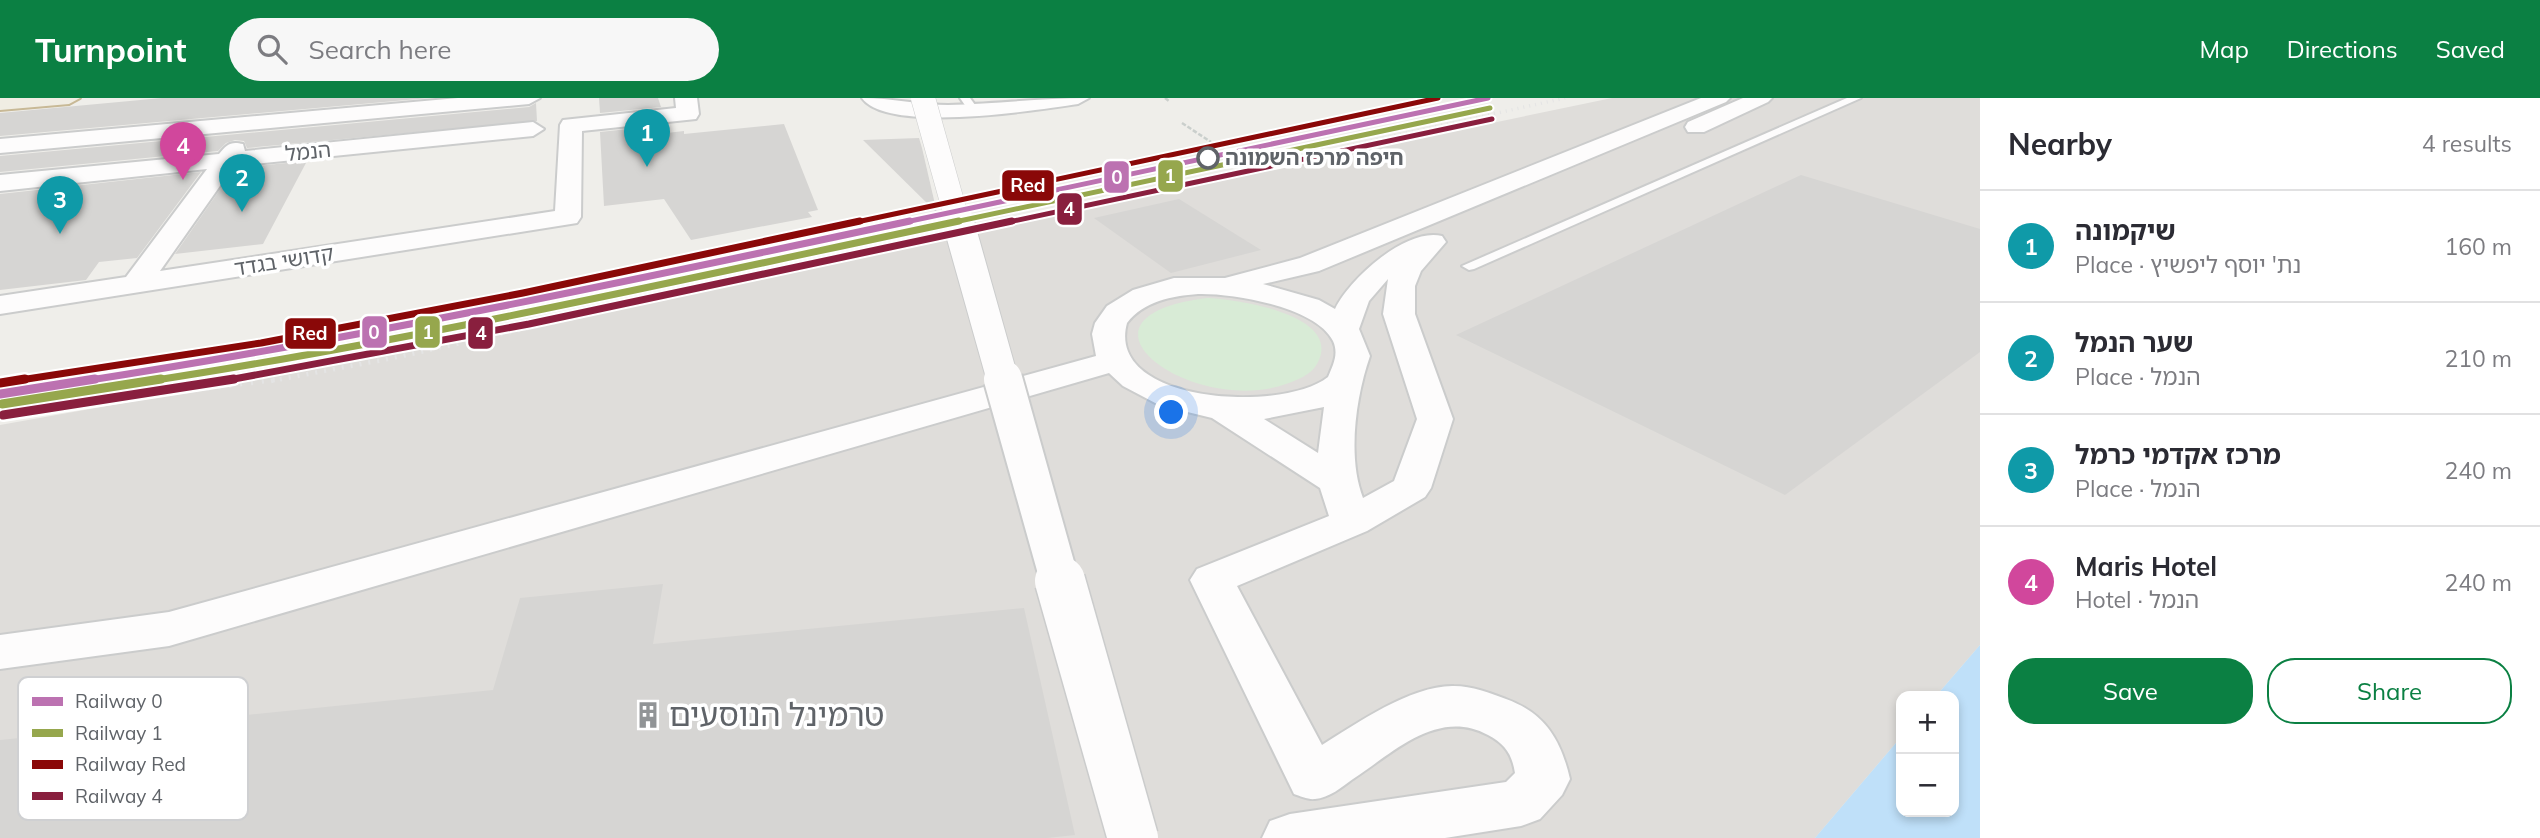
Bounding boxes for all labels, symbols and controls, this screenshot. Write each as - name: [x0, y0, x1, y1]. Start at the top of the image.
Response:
- search box: [229, 18, 719, 81]
- text: Turnpoint: [35, 29, 187, 70]
- icon: search: [253, 30, 291, 68]
- text: Search here: [309, 33, 451, 66]
- text: Map: [2199, 34, 2249, 64]
- text: Directions: [2287, 34, 2398, 64]
- text: Saved: [2436, 34, 2505, 64]
- pin: 1: [624, 109, 670, 167]
- pin: 4: [160, 122, 206, 180]
- text: Nearby: [2008, 125, 2112, 163]
- text: 4 results: [2422, 129, 2512, 158]
- street label: הנמל: [284, 136, 332, 166]
- place label: חיפה מרכז השמונה: [1225, 144, 1404, 170]
- marker: חיפה מרכז השמונה: [1197, 147, 1219, 169]
- pin: 2: [219, 154, 265, 212]
- line badge: 1: [1157, 159, 1184, 193]
- line badge: 0: [1103, 160, 1130, 194]
- text: 1: [1164, 164, 1176, 188]
- text: 0: [1111, 165, 1123, 189]
- line badge: Red: [1001, 169, 1055, 202]
- text: Red: [1010, 173, 1046, 197]
- pin: 3: [37, 176, 83, 234]
- line badge: 4: [1056, 192, 1083, 226]
- text: 4: [1063, 197, 1075, 221]
- text: שיקמונה: [2075, 214, 2176, 247]
- text: 1: [2024, 232, 2038, 261]
- text: 160 m: [2444, 232, 2512, 261]
- street label: קדושי בגדד: [232, 239, 336, 281]
- text: Place · נת' יוסף ליפשיץ: [2075, 250, 2301, 279]
- line badge: 0: [361, 315, 388, 349]
- line badge: 1: [414, 315, 441, 349]
- line badge: 4: [467, 316, 494, 350]
- line badge: Red: [284, 317, 337, 350]
- text: 0: [368, 320, 380, 344]
- text: 1: [422, 320, 434, 344]
- text: Red: [292, 321, 328, 345]
- text: 4: [475, 321, 487, 345]
- text: שער הנמל: [2075, 326, 2193, 359]
- text: 2: [2024, 344, 2038, 373]
- text: 210 m: [2444, 344, 2512, 373]
- text: Place · הנמל: [2075, 362, 2201, 391]
- your location: [1154, 395, 1188, 429]
- text: מרכז אקדמי כרמל: [2075, 438, 2281, 471]
- text: 3: [2024, 456, 2038, 485]
- text: 240 m: [2444, 456, 2512, 485]
- text: Place · הנמל: [2075, 474, 2201, 503]
- text: Maris Hotel: [2075, 550, 2217, 583]
- text: 4: [2024, 568, 2038, 597]
- text: 240 m: [2444, 568, 2512, 597]
- text: Hotel · הנמל: [2075, 585, 2199, 614]
- button: Save: [2008, 658, 2253, 724]
- button: Share: [2267, 658, 2512, 724]
- legend: [18, 677, 248, 820]
- text: Railway 0: [75, 689, 163, 713]
- map controls: [1896, 691, 1959, 817]
- button: +: [1896, 691, 1959, 754]
- place label: טרמינל הנוסעים: [669, 694, 885, 734]
- building icon: טרמינל הנוסעים: [633, 700, 663, 730]
- text: Railway 1: [75, 721, 163, 745]
- text: Railway Red: [75, 752, 186, 776]
- button: −: [1896, 754, 1959, 817]
- text: Railway 4: [75, 784, 163, 808]

